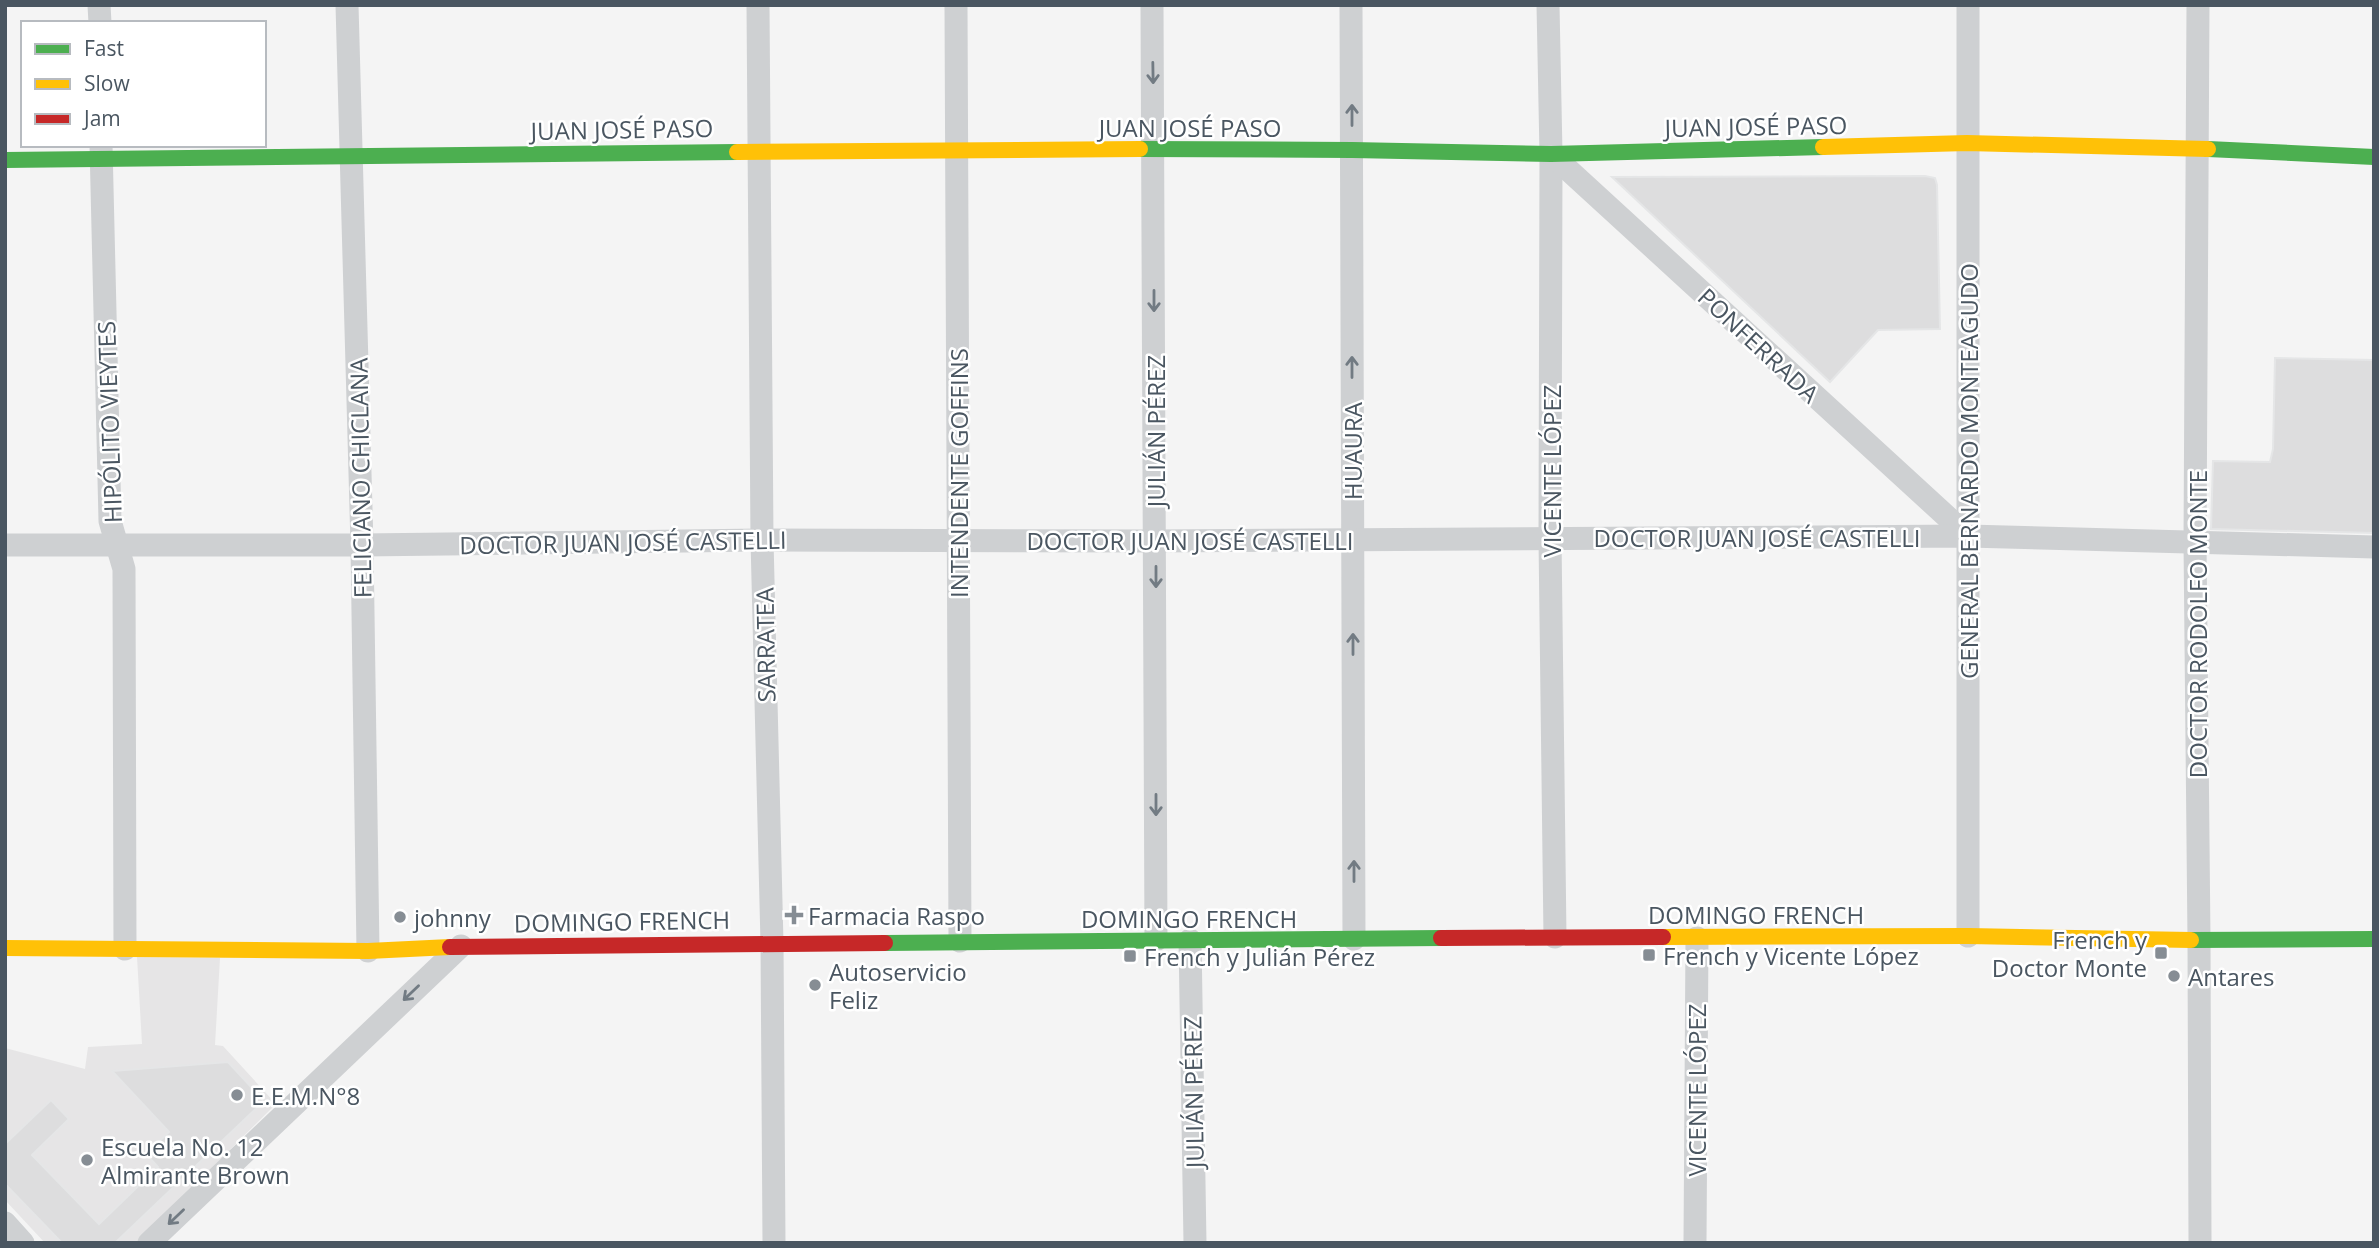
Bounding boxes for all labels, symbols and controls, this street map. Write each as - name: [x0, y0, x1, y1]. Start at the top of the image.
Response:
- legend: [21, 21, 266, 147]
- text: Fast: [84, 34, 124, 62]
- one-way arrow: [1146, 62, 1160, 85]
- text: Slow: [84, 69, 130, 97]
- text: Jam: [82, 104, 121, 132]
- one-way arrow: [1345, 104, 1359, 127]
- street label: JUAN JOSÉ PASO: [1662, 108, 1848, 144]
- street label: JUAN JOSÉ PASO: [528, 111, 714, 147]
- street label: JUAN JOSÉ PASO: [1097, 111, 1281, 144]
- street label: GENERAL BERNARDO MONTEAGUDO: [1952, 263, 1985, 679]
- street label: PONFERRADA: [1691, 280, 1827, 410]
- one-way arrow: [1147, 289, 1161, 312]
- street label: HIPÓLITO VIEYTES: [89, 320, 129, 524]
- street label: INTENDENTE GOFFINS: [942, 348, 975, 598]
- street label: JULIÁN PÉREZ: [1139, 355, 1172, 509]
- one-way arrow: [1345, 356, 1359, 379]
- street label: FELICIANO CHICLANA: [341, 357, 379, 599]
- street label: VICENTE LÓPEZ: [1535, 384, 1568, 558]
- street label: HUAURA: [1336, 401, 1369, 500]
- street label: DOCTOR RODOLFO MONTE: [2181, 470, 2214, 778]
- street label: DOCTOR JUAN JOSÉ CASTELLI: [1593, 521, 1921, 554]
- street label: DOCTOR JUAN JOSÉ CASTELLI: [459, 523, 787, 561]
- street label: DOCTOR JUAN JOSÉ CASTELLI: [1026, 524, 1354, 557]
- one-way arrow: [1149, 566, 1163, 589]
- street label: SARRATEA: [747, 586, 782, 703]
- one-way arrow: [1346, 632, 1359, 655]
- one-way arrow: [1149, 793, 1163, 816]
- one-way arrow: [1347, 860, 1361, 883]
- street label: DOMINGO FRENCH: [1648, 898, 1864, 931]
- place label: Farmacia Raspo: [808, 899, 985, 932]
- place label: johnny: [412, 901, 492, 934]
- street label: DOMINGO FRENCH: [1081, 902, 1297, 935]
- street label: DOMINGO FRENCH: [514, 903, 730, 939]
- marker: Farmacia Raspo: [786, 907, 802, 923]
- marker: johnny: [392, 909, 408, 925]
- place label: French y Doctor Monte: [1992, 923, 2148, 984]
- place label: French y Vicente López: [1663, 939, 1919, 972]
- place label: French y Julián Pérez: [1144, 940, 1375, 973]
- marker: French y Doctor Monte: [2153, 945, 2169, 961]
- marker: French y Vicente López: [1641, 947, 1657, 963]
- marker: French y Julián Pérez: [1122, 948, 1138, 964]
- place label: Autoservicio Feliz: [829, 955, 967, 1016]
- place label: Antares: [2188, 960, 2275, 993]
- marker: Antares: [2166, 968, 2182, 984]
- marker: Autoservicio Feliz: [807, 977, 823, 993]
- one-way arrow: [403, 984, 420, 1001]
- street label: VICENTE LÓPEZ: [1680, 1003, 1713, 1177]
- street label: JULIÁN PÉREZ: [1175, 1016, 1211, 1170]
- place label: E.E.M.N°8: [251, 1079, 360, 1112]
- marker: E.E.M.N°8: [229, 1087, 245, 1103]
- place label: Escuela No. 12 Almirante Brown: [101, 1130, 290, 1191]
- marker: Escuela No. 12 Almirante Brown: [79, 1152, 95, 1168]
- one-way arrow: [168, 1209, 185, 1226]

